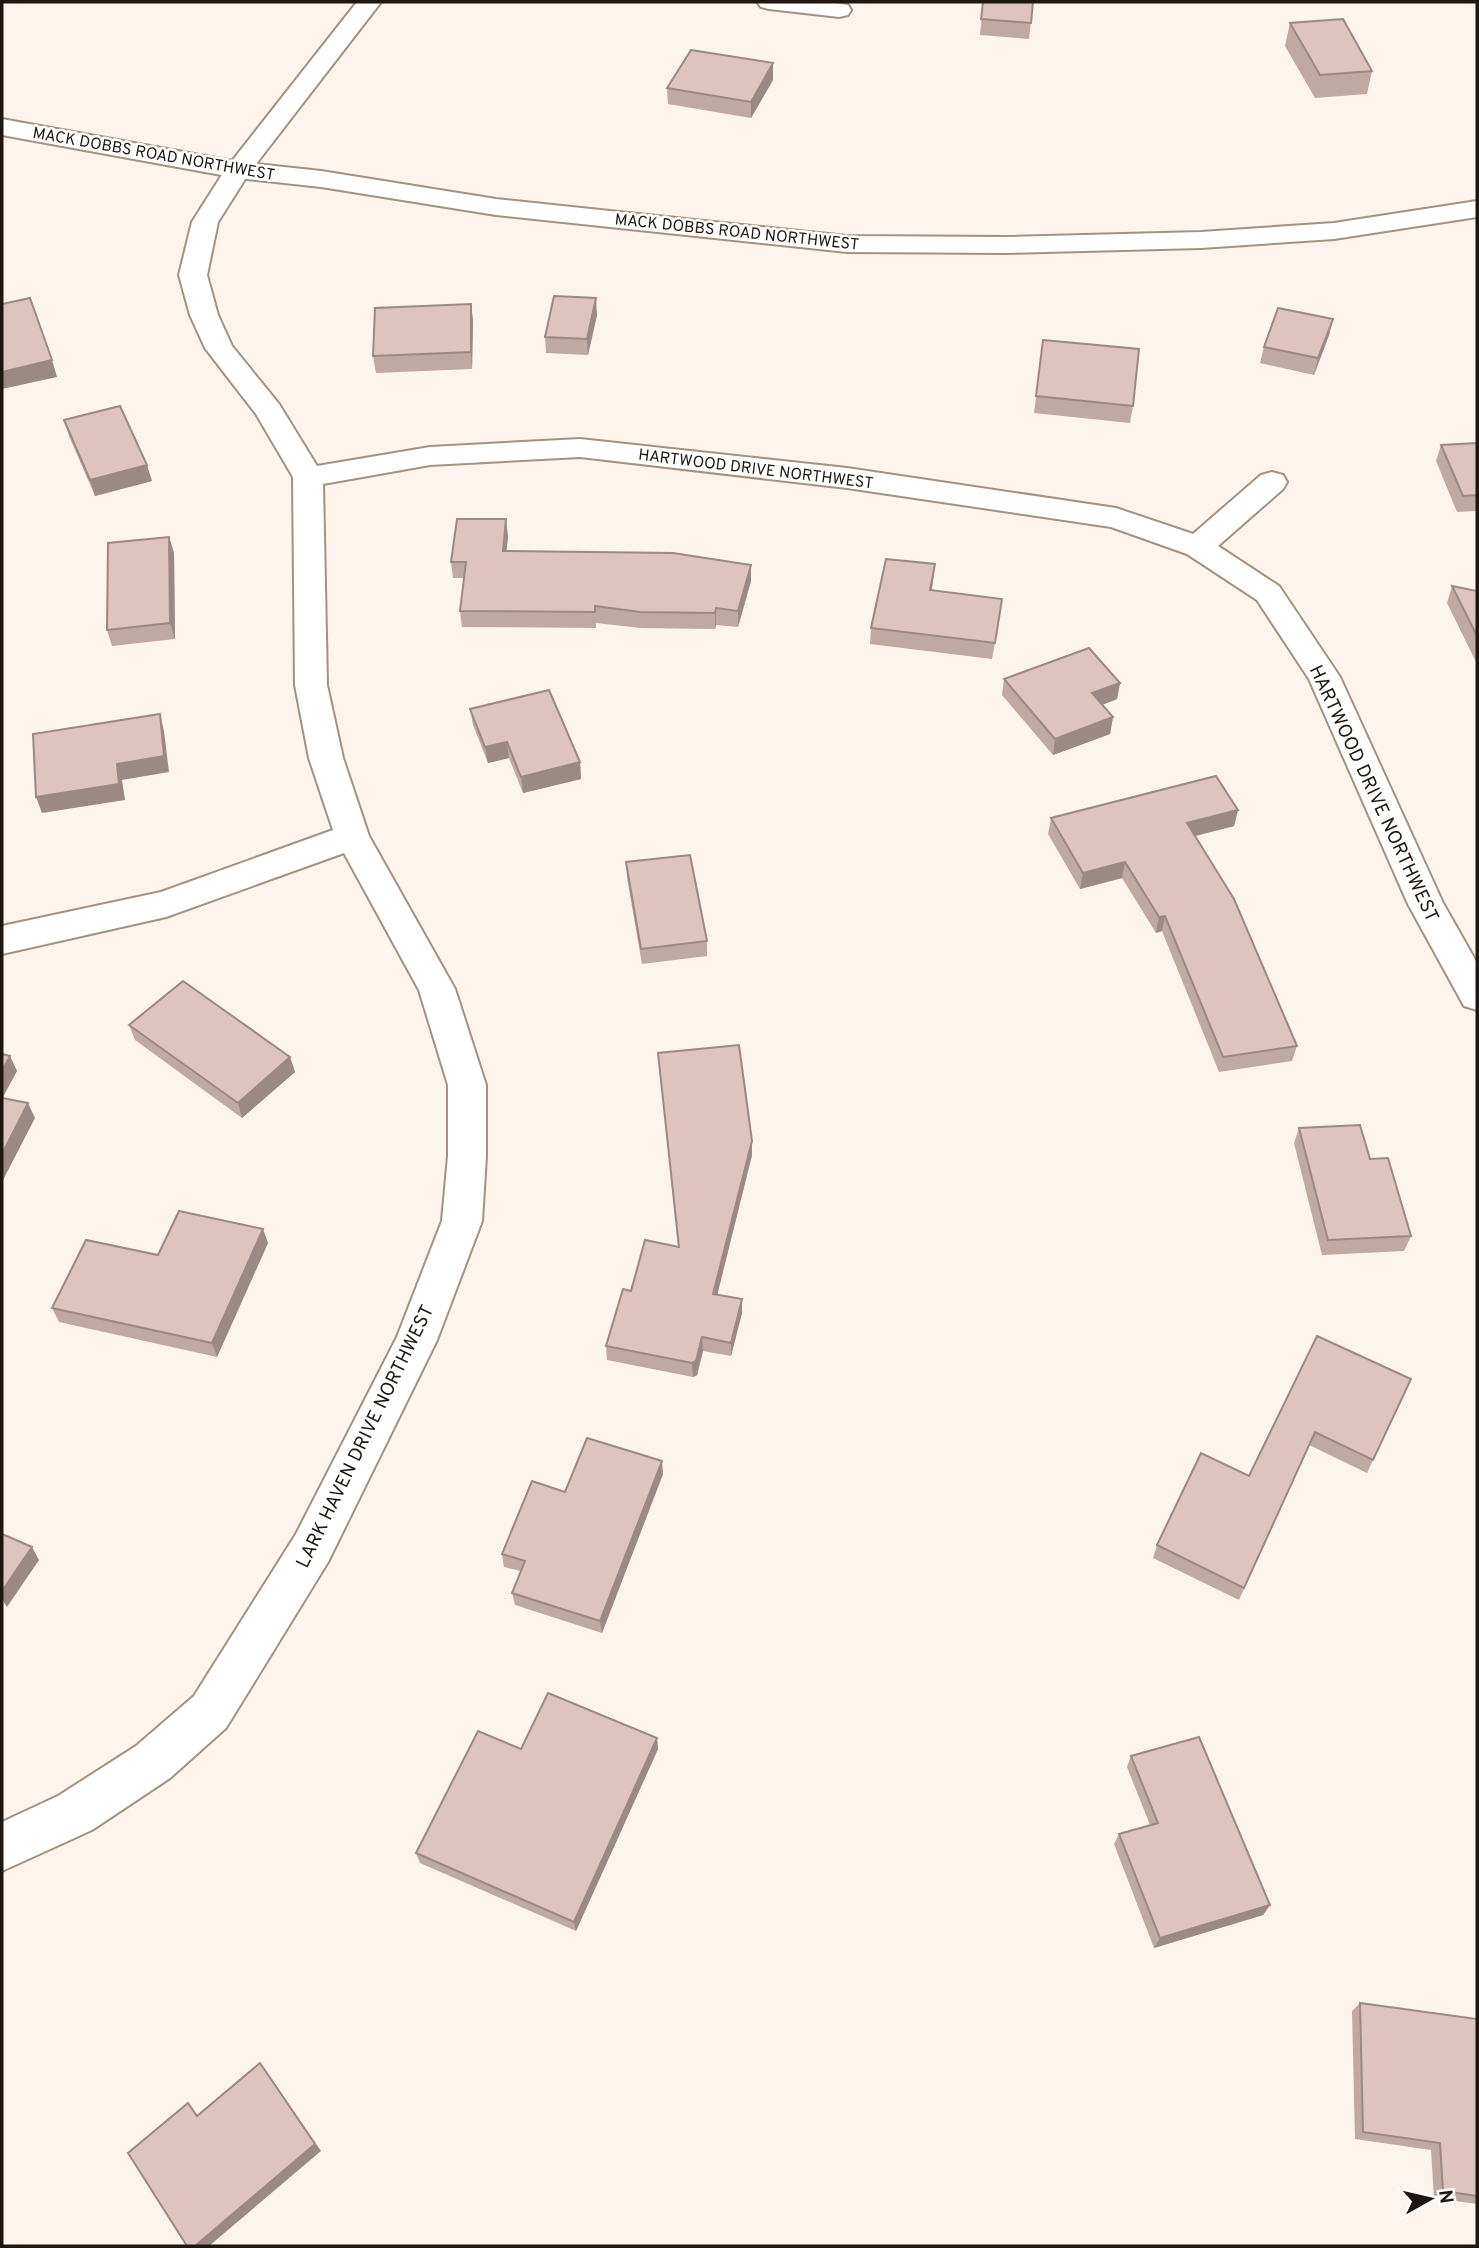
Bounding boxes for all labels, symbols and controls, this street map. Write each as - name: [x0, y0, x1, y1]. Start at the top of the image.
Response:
- street label: MACK DOBBS ROAD NORTHWEST: [31, 124, 276, 186]
- street label: MACK DOBBS ROAD NORTHWEST: [614, 210, 860, 256]
- street label: HARTWOOD DRIVE NORTHWEST: [637, 446, 874, 494]
- street label: HARTWOOD DRIVE NORTHWEST: [1303, 661, 1443, 926]
- street label: LARK HAVEN DRIVE NORTHWEST: [292, 1301, 440, 1572]
- north arrow: [1395, 2164, 1465, 2234]
- text: N: [1432, 2188, 1458, 2205]

